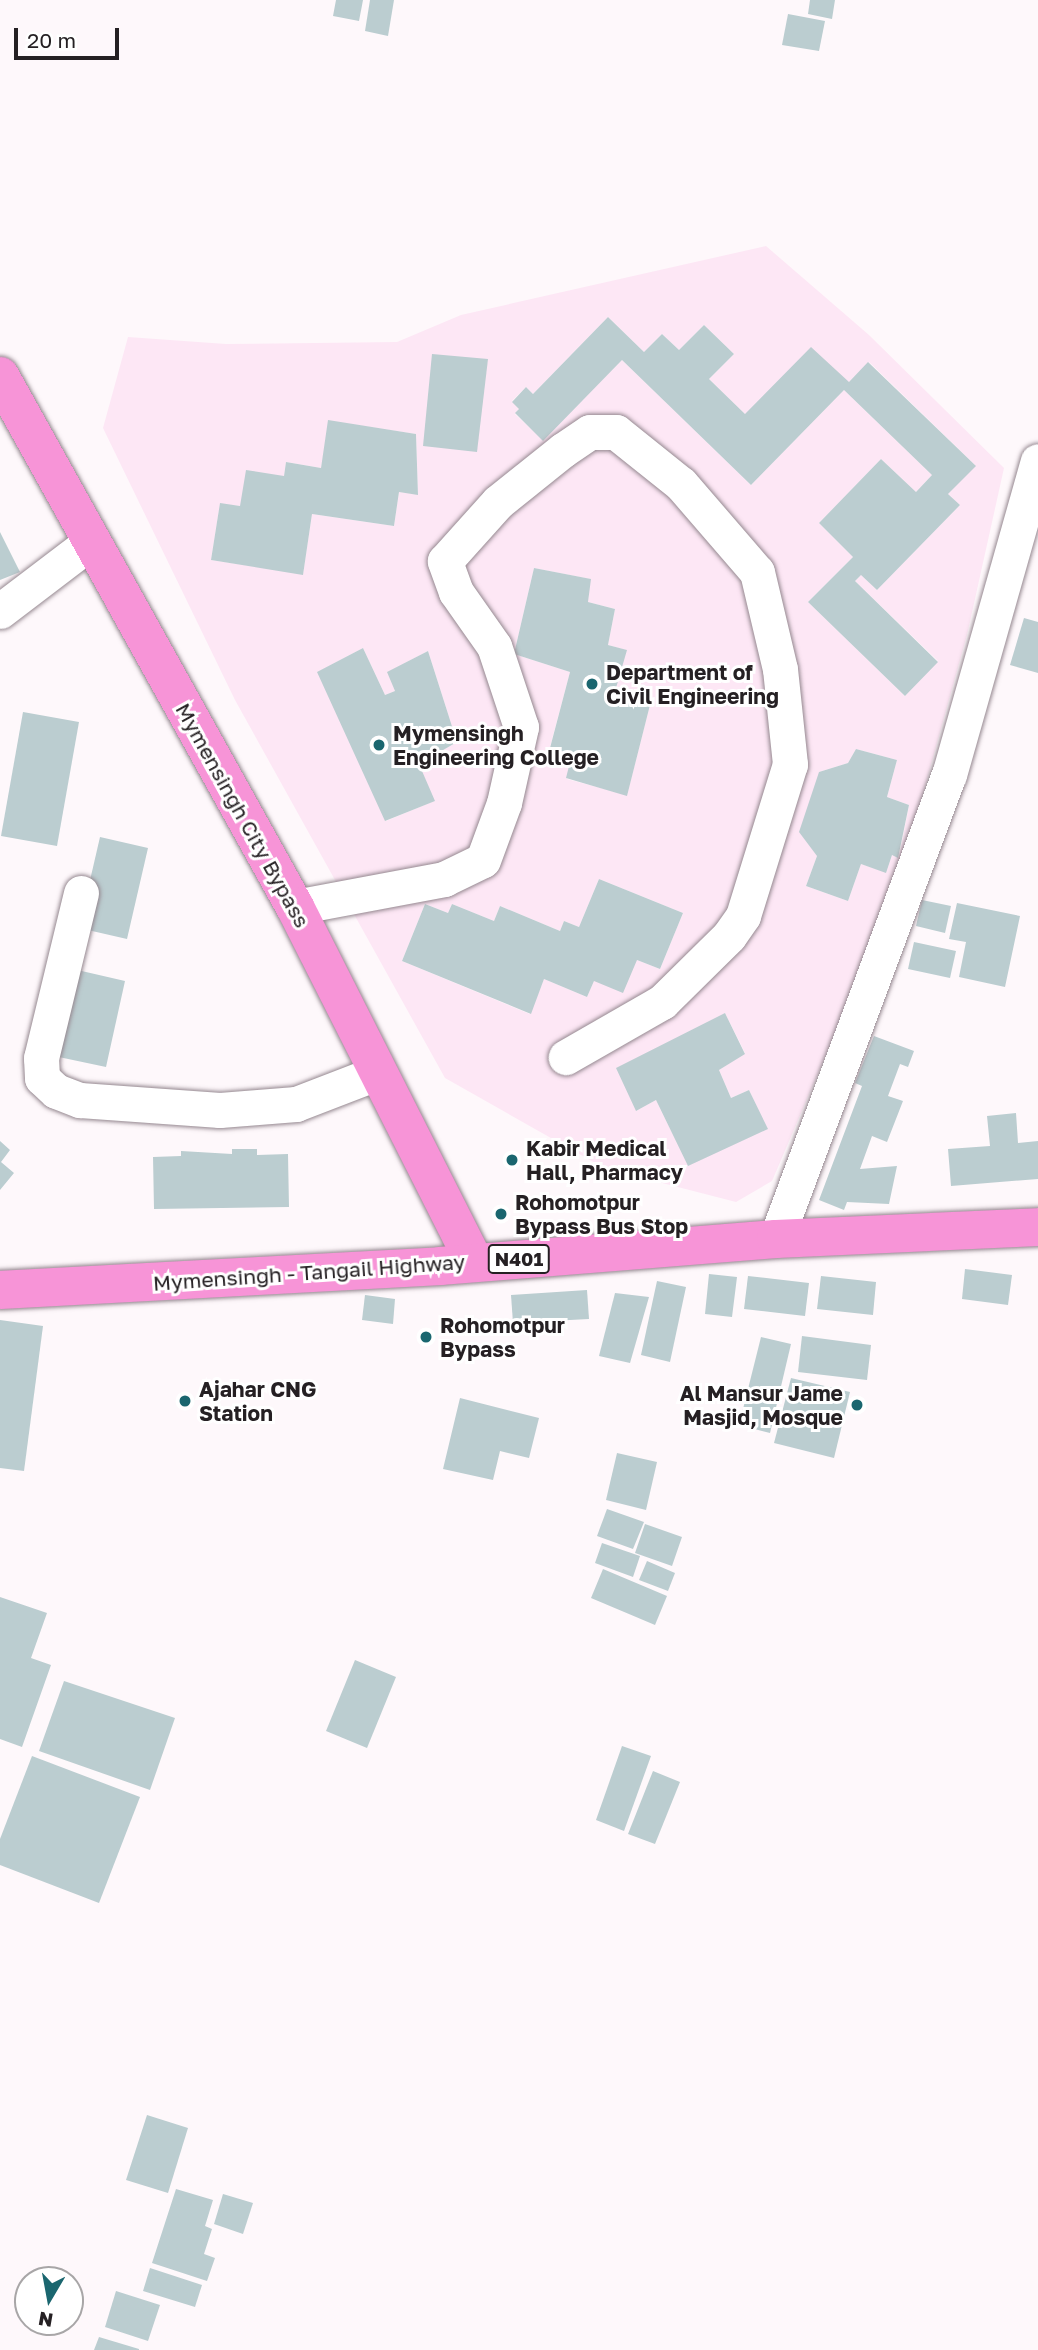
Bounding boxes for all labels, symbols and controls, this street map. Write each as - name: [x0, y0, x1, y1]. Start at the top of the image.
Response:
- scale bar: [18, 14, 122, 58]
- text: 20 m: [27, 27, 76, 53]
- place label: Department of Civil Engineering: [606, 659, 779, 709]
- marker: Department of Civil Engineering: [584, 676, 600, 692]
- street label: Mymensingh City Bypass: [171, 698, 315, 932]
- place label: Mymensingh Engineering College: [393, 720, 599, 770]
- marker: Mymensingh Engineering College: [371, 737, 387, 753]
- place label: Kabir Medical Hall, Pharmacy: [526, 1135, 683, 1185]
- marker: Kabir Medical Hall, Pharmacy: [504, 1152, 520, 1168]
- place label: Rohomotpur Bypass Bus Stop: [515, 1189, 688, 1239]
- marker: Rohomotpur Bypass Bus Stop: [493, 1206, 509, 1222]
- road number: N401: [488, 1244, 550, 1274]
- street label: Mymensingh - Tangail Highway: [152, 1249, 466, 1295]
- place label: Rohomotpur Bypass: [440, 1312, 565, 1362]
- marker: Rohomotpur Bypass: [418, 1329, 434, 1345]
- place label: Ajahar CNG Station: [199, 1376, 316, 1426]
- place label: Al Mansur Jame Masjid, Mosque: [680, 1380, 843, 1430]
- marker: Ajahar CNG Station: [177, 1393, 193, 1409]
- marker: Al Mansur Jame Masjid, Mosque: [849, 1397, 865, 1413]
- north arrow: [14, 2266, 84, 2336]
- text: N: [37, 2308, 55, 2333]

